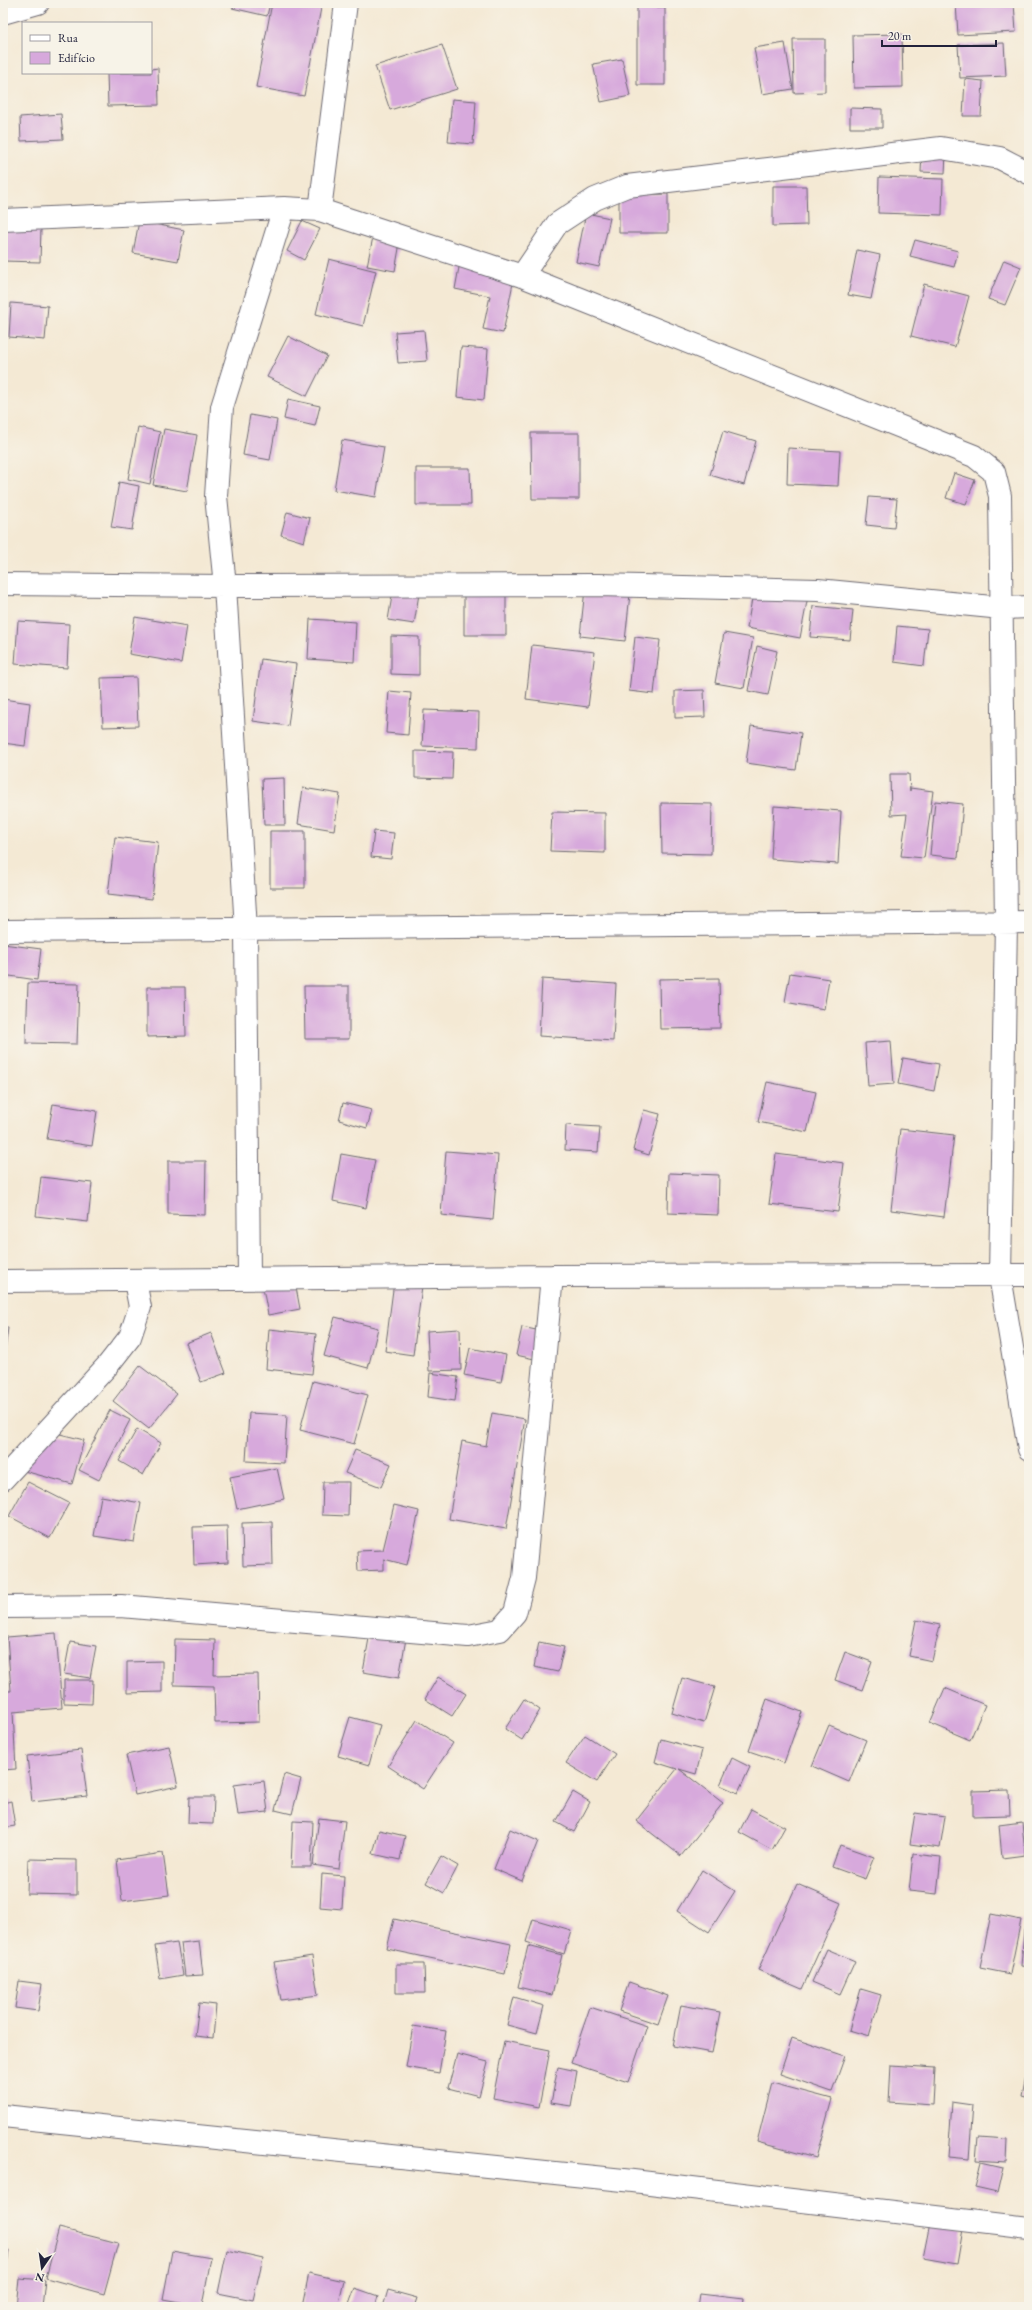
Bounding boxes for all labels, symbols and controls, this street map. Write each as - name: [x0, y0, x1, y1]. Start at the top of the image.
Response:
- legend: [22, 22, 152, 74]
- scale bar: [882, 22, 996, 48]
- text: 20 m: [888, 28, 912, 44]
- text: Rua: [58, 30, 78, 46]
- text: Edifício: [58, 50, 95, 66]
- north arrow: [22, 2248, 62, 2288]
- text: N: [34, 2270, 46, 2286]

